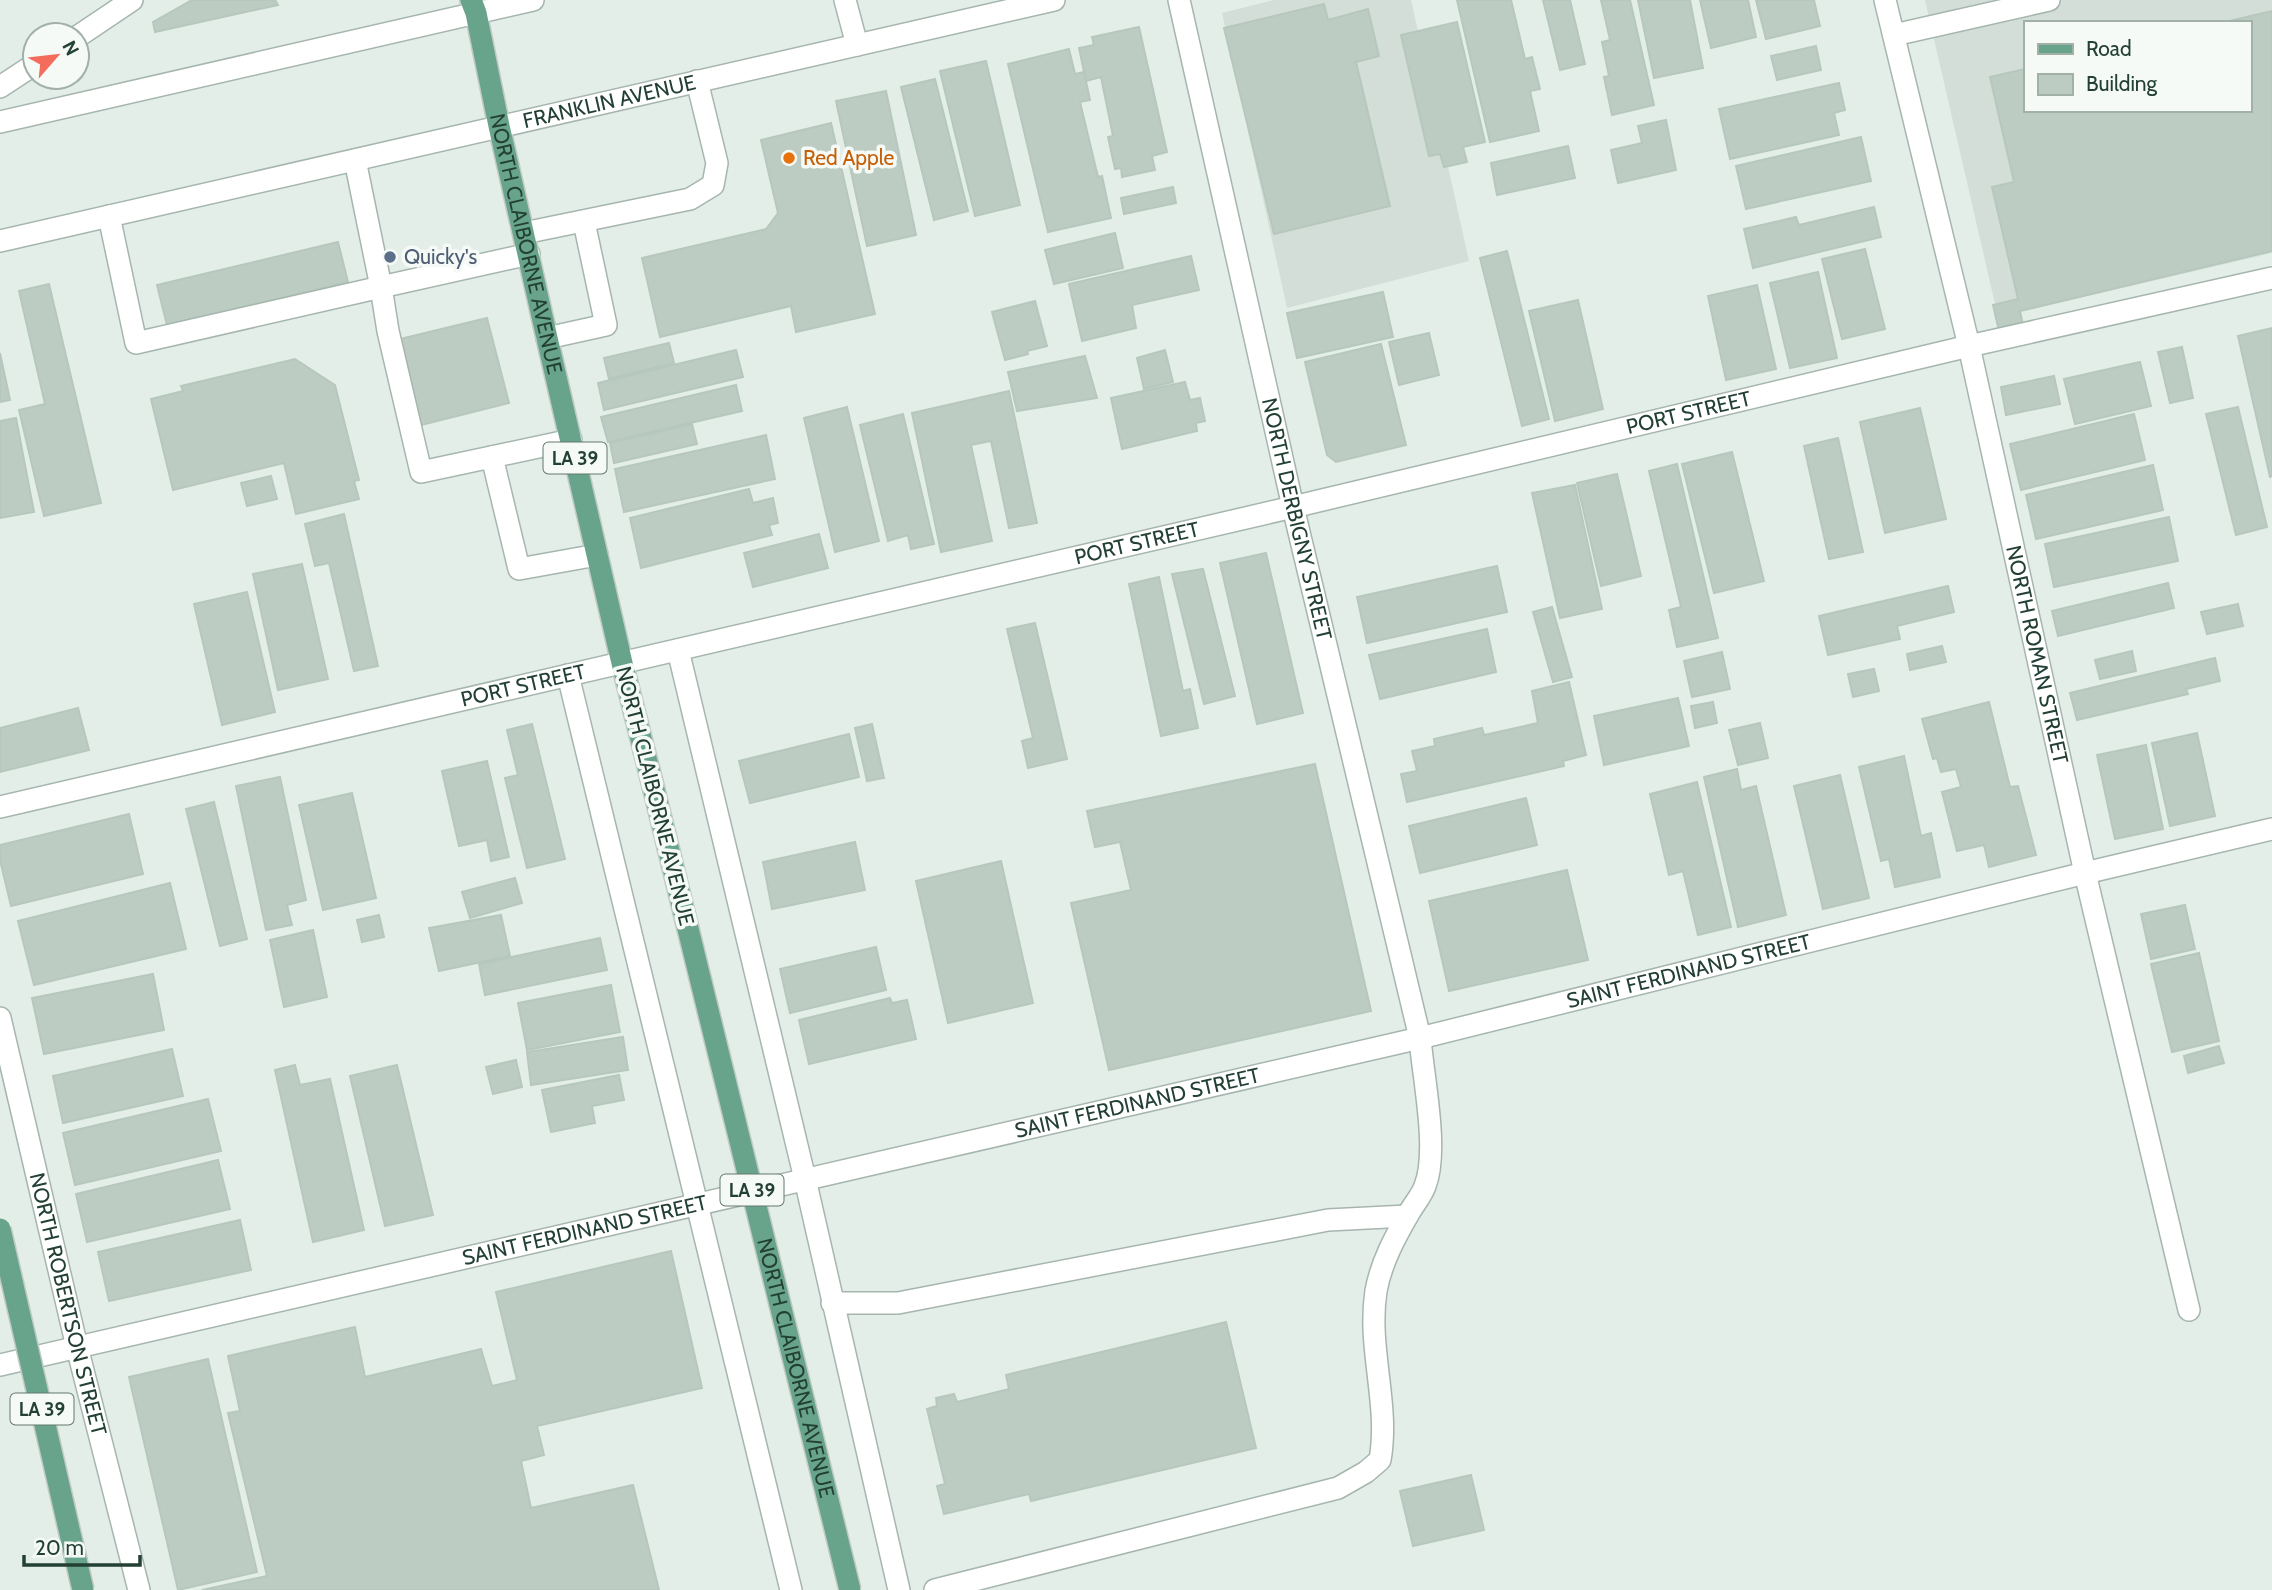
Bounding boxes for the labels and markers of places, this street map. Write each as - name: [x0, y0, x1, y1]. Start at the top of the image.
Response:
- place label: Red Apple: [803, 145, 895, 170]
- marker: Red Apple: [781, 150, 797, 166]
- place label: Quicky's: [404, 244, 477, 269]
- marker: Quicky's: [382, 249, 398, 265]

